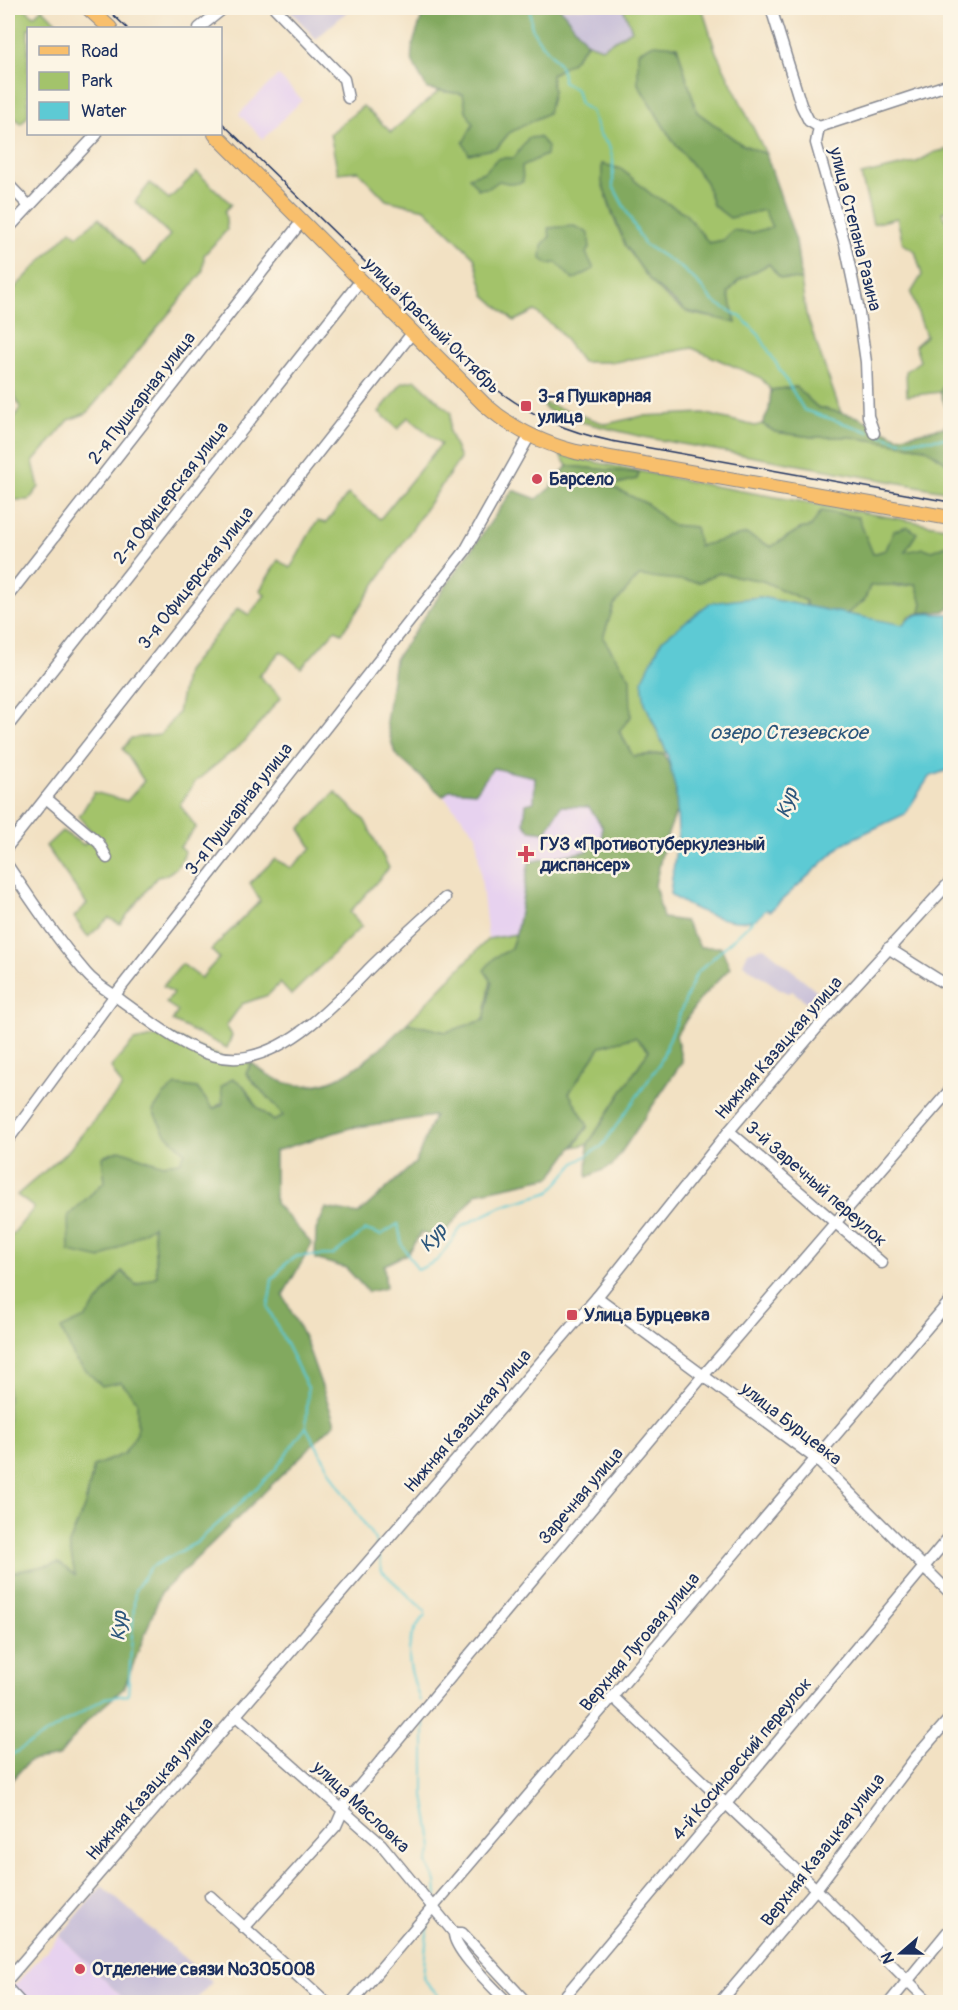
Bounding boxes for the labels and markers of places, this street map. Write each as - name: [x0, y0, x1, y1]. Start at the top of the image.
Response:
- place label: 3-я Пушкарная улица: [537, 385, 651, 429]
- marker: 3-я Пушкарная улица: [519, 399, 533, 413]
- place label: Барсело: [549, 468, 614, 491]
- marker: Барсело: [530, 472, 544, 486]
- place label: ГУЗ «Противотуберкулезный диспансер»: [539, 833, 765, 877]
- marker: ГУЗ «Противотуберкулезный диспансер»: [517, 845, 535, 863]
- place label: Улица Бурцевка: [584, 1304, 710, 1327]
- marker: Улица Бурцевка: [565, 1308, 579, 1322]
- place label: Отделение связи №305008: [92, 1958, 315, 1981]
- marker: Отделение связи №305008: [73, 1962, 87, 1976]

